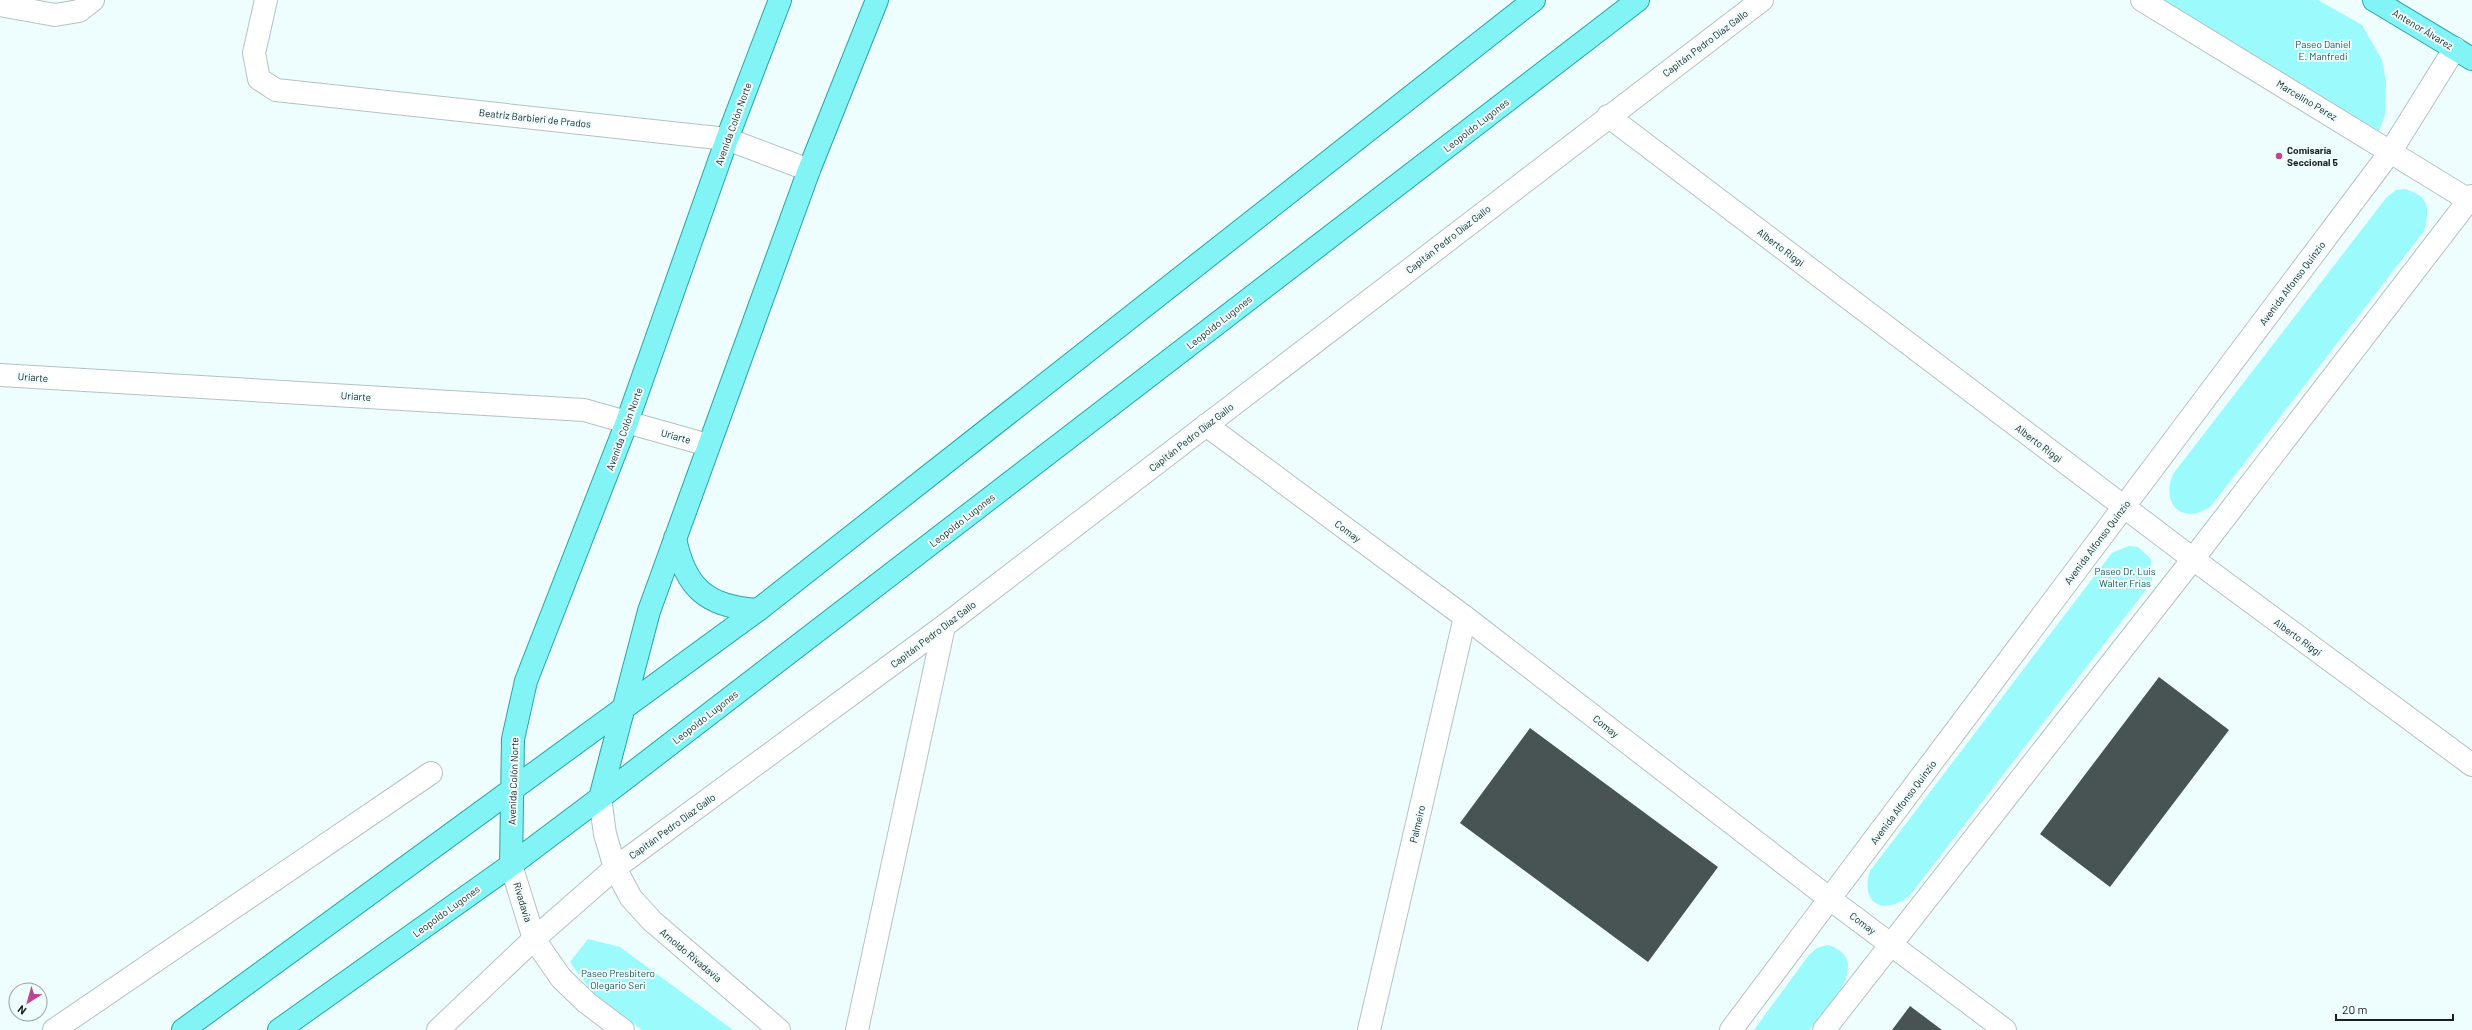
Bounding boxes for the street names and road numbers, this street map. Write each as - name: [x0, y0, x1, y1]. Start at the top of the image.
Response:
- street label: Antenor Álvarez: [2391, 6, 2456, 52]
- street label: Capitán Pedro Díaz Gallo: [1660, 7, 1750, 79]
- street label: Marcelino Perez: [2275, 77, 2340, 123]
- street label: Avenida Colón Norte: [712, 81, 754, 167]
- street label: Leopoldo Lugones: [1441, 96, 1511, 154]
- street label: Beatriz Barbieri de Prados: [478, 106, 592, 130]
- street label: Capitán Pedro Díaz Gallo: [1403, 202, 1493, 276]
- street label: Alberto Riggi: [1755, 225, 1807, 269]
- street label: Avenida Alfonso Quinzio: [2256, 239, 2328, 327]
- street label: Leopoldo Lugones: [1184, 293, 1254, 351]
- street label: Uriarte: [17, 370, 49, 384]
- street label: Avenida Colón Norte: [603, 386, 645, 472]
- street label: Uriarte: [340, 389, 372, 403]
- street label: Capitán Pedro Díaz Gallo: [1146, 400, 1236, 474]
- street label: Alberto Riggi: [2013, 421, 2065, 465]
- street label: Uriarte: [660, 426, 692, 446]
- street label: Leopoldo Lugones: [927, 491, 997, 549]
- street label: Avenida Alfonso Quinzio: [2061, 498, 2133, 586]
- street label: Comay: [1333, 517, 1364, 545]
- street label: Capitán Pedro Díaz Gallo: [888, 598, 978, 670]
- street label: Alberto Riggi: [2272, 616, 2324, 658]
- street label: Leopoldo Lugones: [670, 688, 740, 746]
- street label: Comay: [1591, 712, 1622, 740]
- street label: Avenida Colón Norte: [505, 737, 521, 825]
- street label: Avenida Alfonso Quinzio: [1867, 758, 1939, 846]
- street label: Capitán Pedro Díaz Gallo: [626, 791, 718, 861]
- street label: Palmeiro: [1407, 804, 1427, 844]
- street label: Rivadavia: [511, 880, 535, 924]
- street label: Leopoldo Lugones: [410, 883, 482, 939]
- street label: Comay: [1848, 909, 1879, 937]
- street label: Arnoldo Rivadavia: [658, 926, 724, 984]

